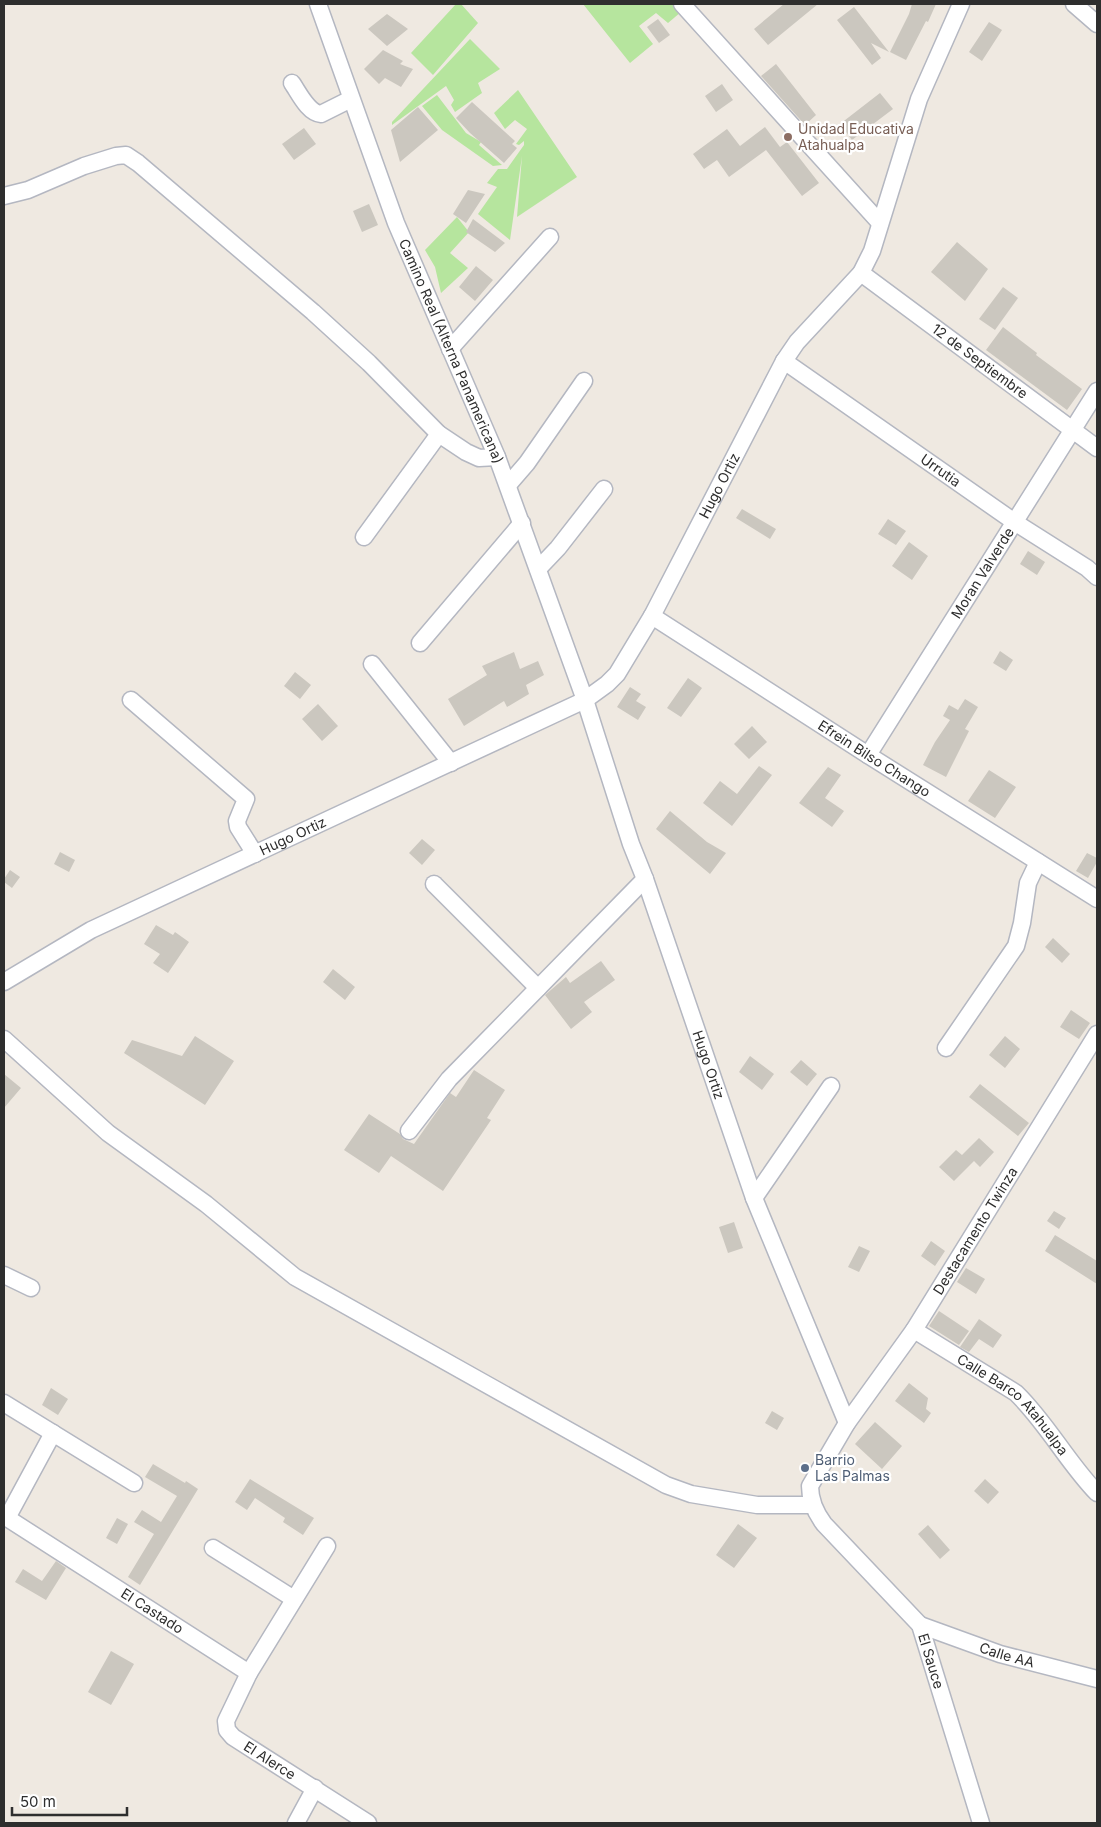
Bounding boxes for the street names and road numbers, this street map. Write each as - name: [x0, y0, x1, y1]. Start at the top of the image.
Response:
- street label: Camino Real (Alterna Panamericana): [396, 236, 508, 465]
- street label: 12 de Septiembre: [929, 320, 1031, 402]
- street label: Hugo Ortiz: [695, 450, 743, 521]
- street label: Urrutia: [917, 450, 964, 490]
- street label: Moran Valverde: [947, 524, 1017, 621]
- street label: Efrein Bilso Chango: [815, 716, 934, 800]
- street label: Hugo Ortiz: [257, 813, 329, 858]
- street label: Hugo Ortiz: [689, 1028, 729, 1101]
- street label: Destacamento Twinza: [929, 1164, 1021, 1297]
- street label: Calle Barco Atahualpa: [954, 1350, 1072, 1458]
- street label: El Castado: [118, 1584, 187, 1637]
- street label: El Sauce: [915, 1631, 948, 1691]
- street label: Calle AA: [977, 1638, 1037, 1671]
- street label: El Alerce: [241, 1737, 299, 1783]

